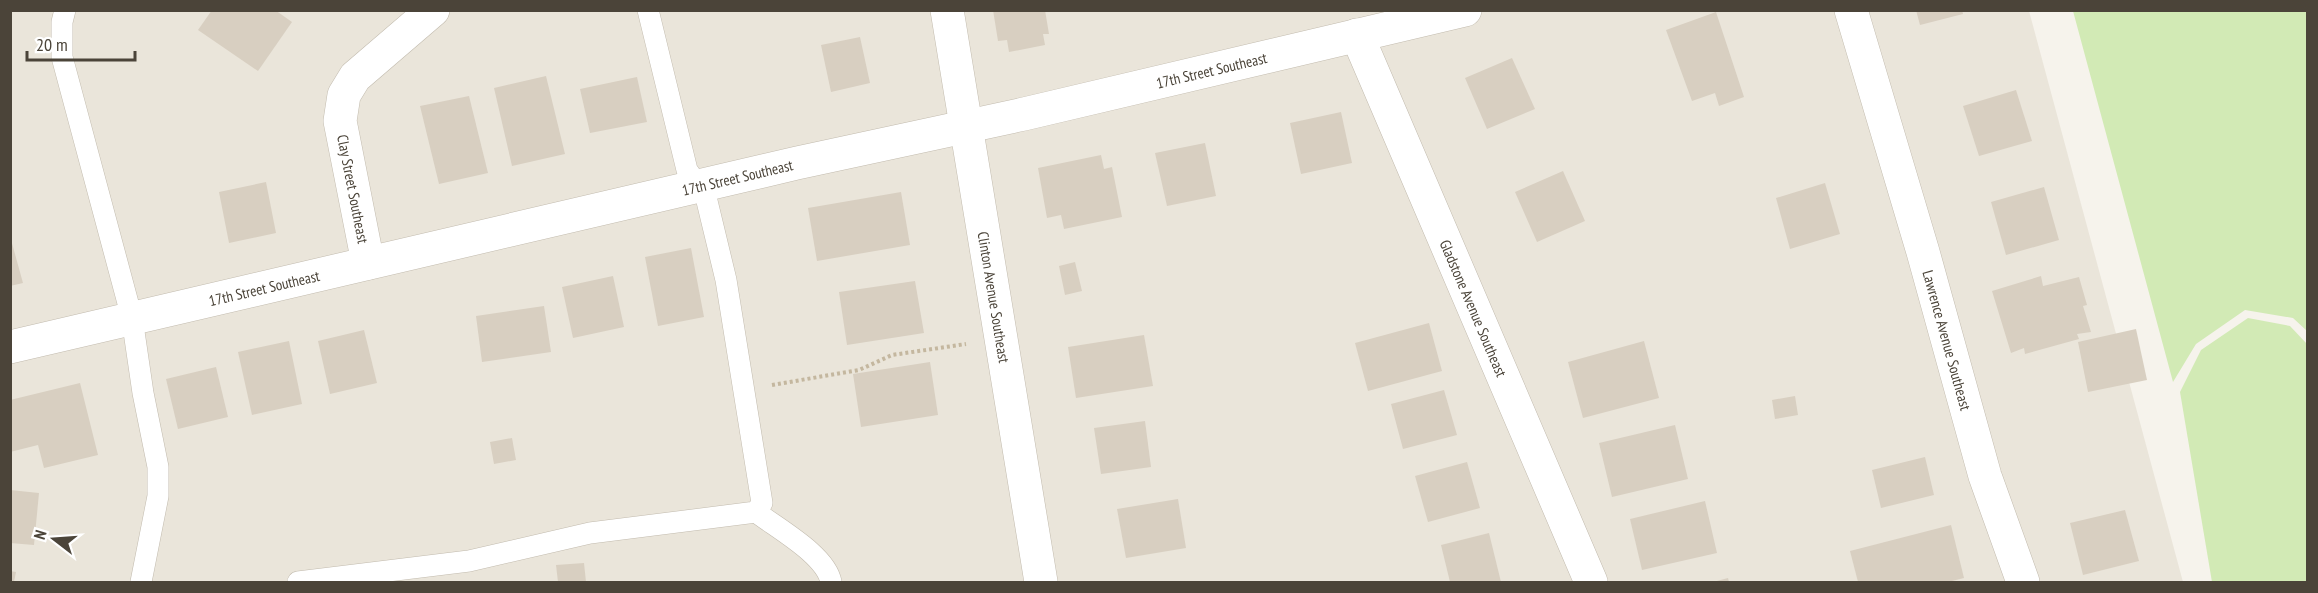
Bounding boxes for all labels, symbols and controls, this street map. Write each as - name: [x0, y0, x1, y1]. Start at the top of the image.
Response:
- scale bar: [27, 24, 135, 62]
- text: 20 m: [36, 33, 68, 56]
- street label: 17th Street Southeast: [1154, 48, 1269, 92]
- street label: Clay Street Southeast: [333, 133, 373, 245]
- street label: 17th Street Southeast: [680, 155, 795, 199]
- street label: Clinton Avenue Southeast: [974, 230, 1014, 364]
- street label: Gladstone Avenue Southeast: [1436, 237, 1512, 380]
- street label: 17th Street Southeast: [207, 265, 321, 310]
- street label: Lawrence Avenue Southeast: [1919, 268, 1976, 412]
- north arrow: [24, 509, 84, 569]
- text: N: [29, 528, 50, 542]

